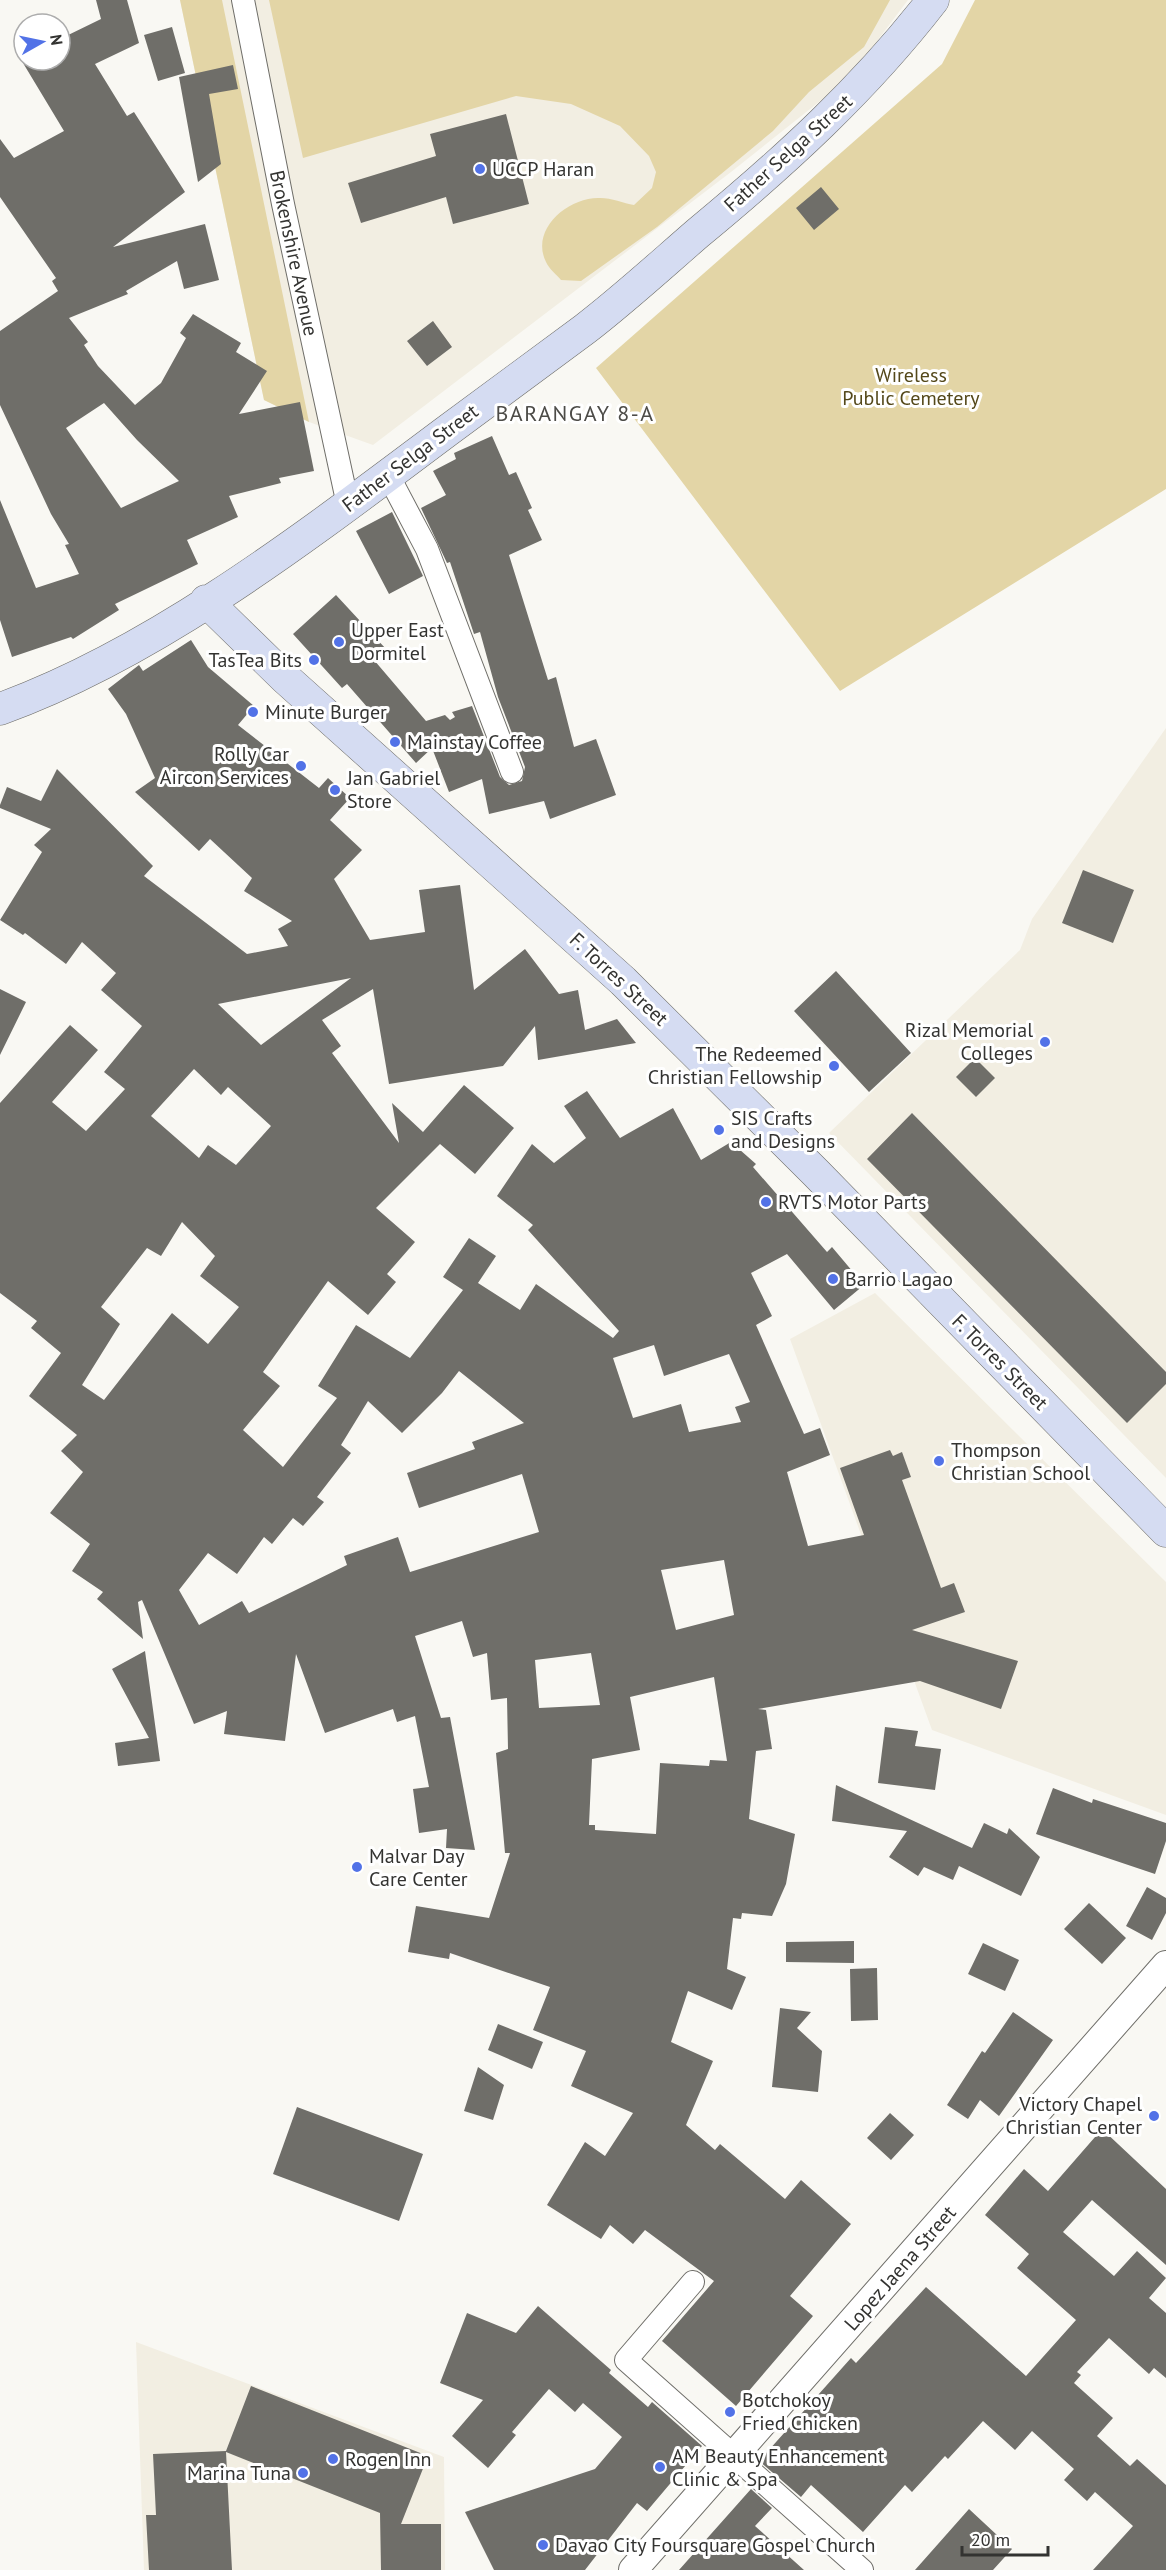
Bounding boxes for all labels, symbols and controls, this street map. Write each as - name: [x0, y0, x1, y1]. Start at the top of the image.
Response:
- north arrow: [12, 12, 72, 72]
- text: N: [46, 33, 68, 46]
- street label: Father Selga Street: [718, 88, 858, 218]
- place label: UCCP Haran: [492, 156, 594, 182]
- marker: UCCP Haran: [473, 162, 487, 176]
- street label: Brokenshire Avenue: [264, 168, 324, 338]
- park label: Wireless Public Cemetery: [842, 362, 980, 411]
- street label: Father Selga Street: [337, 398, 483, 518]
- district label: BARANGAY 8-A: [495, 399, 655, 427]
- place label: Upper East Dormitel: [351, 617, 444, 666]
- marker: Upper East Dormitel: [332, 635, 346, 649]
- place label: TasTea Bits: [208, 647, 302, 673]
- marker: TasTea Bits: [307, 653, 321, 667]
- place label: Minute Burger: [265, 699, 387, 725]
- marker: Minute Burger: [246, 705, 260, 719]
- place label: Mainstay Coffee: [407, 729, 542, 755]
- marker: Mainstay Coffee: [388, 735, 402, 749]
- place label: Rolly Car Aircon Services: [160, 741, 289, 790]
- marker: Rolly Car Aircon Services: [294, 759, 308, 773]
- place label: Jan Gabriel Store: [346, 765, 440, 814]
- marker: Jan Gabriel Store: [328, 783, 342, 797]
- street label: F. Torres Street: [564, 927, 674, 1032]
- place label: Rizal Memorial Colleges: [905, 1017, 1033, 1066]
- marker: Rizal Memorial Colleges: [1038, 1035, 1052, 1049]
- place label: The Redeemed Christian Fellowship: [648, 1041, 822, 1090]
- marker: The Redeemed Christian Fellowship: [827, 1059, 841, 1073]
- place label: SIS Crafts and Designs: [731, 1105, 835, 1154]
- marker: SIS Crafts and Designs: [712, 1123, 726, 1137]
- place label: RVTS Motor Parts: [778, 1189, 926, 1215]
- marker: RVTS Motor Parts: [759, 1195, 773, 1209]
- place label: Barrio Lagao: [845, 1266, 953, 1292]
- marker: Barrio Lagao: [826, 1272, 840, 1286]
- street label: F. Torres Street: [946, 1308, 1054, 1416]
- place label: Thompson Christian School: [951, 1437, 1090, 1486]
- marker: Thompson Christian School: [932, 1454, 946, 1468]
- place label: Malvar Day Care Center: [369, 1843, 468, 1892]
- marker: Malvar Day Care Center: [350, 1860, 364, 1874]
- place label: Victory Chapel Christian Center: [1005, 2091, 1142, 2140]
- marker: Victory Chapel Christian Center: [1147, 2109, 1161, 2123]
- street label: Lopez Jaena Street: [839, 2200, 962, 2336]
- place label: Botchokoy Fried Chicken: [742, 2387, 858, 2436]
- marker: Botchokoy Fried Chicken: [723, 2405, 737, 2419]
- place label: AM Beauty Enhancement Clinic & Spa: [672, 2443, 885, 2492]
- place label: Rogen Inn: [345, 2446, 432, 2472]
- marker: Rogen Inn: [326, 2452, 340, 2466]
- place label: Marina Tuna: [187, 2460, 291, 2486]
- marker: AM Beauty Enhancement Clinic & Spa: [653, 2460, 667, 2474]
- marker: Marina Tuna: [296, 2466, 310, 2480]
- scale bar: [962, 2519, 1048, 2557]
- text: 20 m: [971, 2528, 1010, 2551]
- place label: Davao City Foursquare Gospel Church: [555, 2532, 875, 2558]
- marker: Davao City Foursquare Gospel Church: [536, 2538, 550, 2552]

